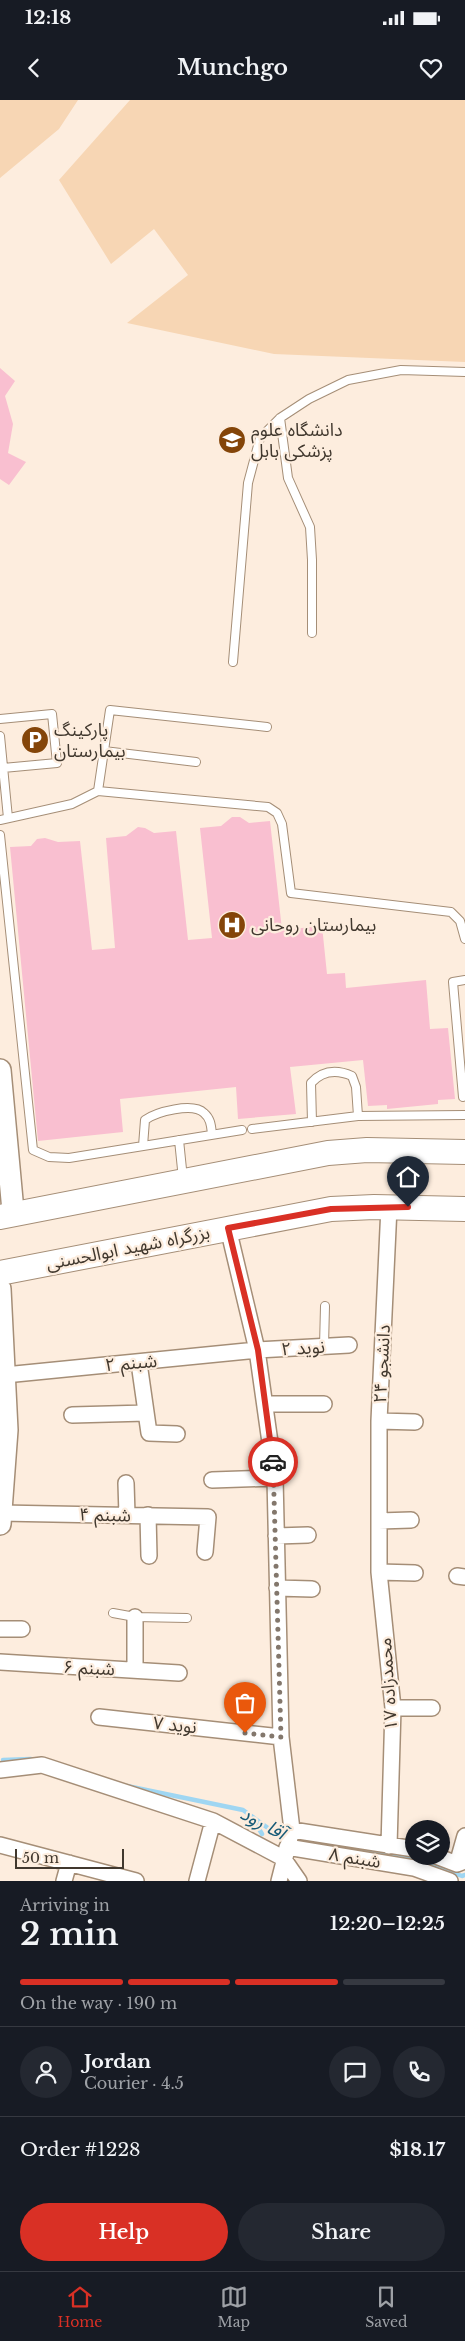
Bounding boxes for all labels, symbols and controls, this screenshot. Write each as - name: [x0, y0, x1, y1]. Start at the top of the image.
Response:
- text: 12:18: [25, 6, 71, 29]
- icon: back: [20, 54, 48, 82]
- text: Munchgo: [177, 54, 288, 81]
- icon: heart: [417, 54, 445, 82]
- place label: دانشگاه علوم پزشکی بابل: [251, 419, 343, 462]
- school or university icon: دانشگاه علوم پزشکی بابل: [217, 425, 247, 455]
- place label: پارکینگ بیمارستان: [54, 719, 126, 762]
- parking icon: پارکینگ بیمارستان: [20, 725, 50, 755]
- hospital icon: بیمارستان روحانی: [217, 910, 247, 940]
- place label: بیمارستان روحانی: [251, 914, 376, 936]
- pin: [387, 1156, 429, 1207]
- icon: home: [394, 1163, 422, 1191]
- street label: بزرگراه شهید ابوالحسنی: [44, 1221, 212, 1275]
- street label: دانشجو ۲۴: [369, 1324, 395, 1404]
- street label: نوید ۲: [280, 1336, 326, 1360]
- street label: شبنم ۲: [104, 1350, 158, 1378]
- courier: [248, 1437, 298, 1487]
- icon: car: [259, 1448, 287, 1476]
- street label: شبنم ۴: [79, 1504, 131, 1528]
- street label: محمدزاده ۱۷: [374, 1637, 402, 1731]
- street label: شبنم ۶: [62, 1656, 116, 1682]
- pin: [224, 1682, 266, 1733]
- icon: bag: [231, 1689, 259, 1717]
- street label: نوید ۷: [152, 1712, 198, 1738]
- water label: آقا رود: [236, 1802, 294, 1847]
- map controls: [405, 1820, 450, 1865]
- button: layers: [405, 1820, 450, 1865]
- street label: شبنم ۸: [327, 1843, 382, 1875]
- scale bar: [15, 1846, 124, 1869]
- text: 50 m: [22, 1849, 59, 1867]
- text: Arriving in: [20, 1895, 110, 1915]
- text: 12:20–12:25: [330, 1912, 445, 1935]
- text: 2 min: [20, 1914, 119, 1954]
- text: On the way · 190 m: [20, 1993, 177, 2013]
- button: person: [20, 2046, 72, 2098]
- button: chat: [329, 2046, 381, 2098]
- button: phone: [393, 2046, 445, 2098]
- text: Jordan: [84, 2050, 151, 2073]
- text: Courier · 4.5: [84, 2073, 184, 2093]
- text: Order #1228: [20, 2138, 141, 2161]
- text: $18.17: [389, 2138, 445, 2161]
- button: Help: [20, 2203, 228, 2261]
- button: Share: [238, 2203, 445, 2261]
- tab: Home: [58, 2283, 102, 2331]
- tab: Map: [218, 2283, 250, 2331]
- tab: Saved: [365, 2283, 407, 2331]

